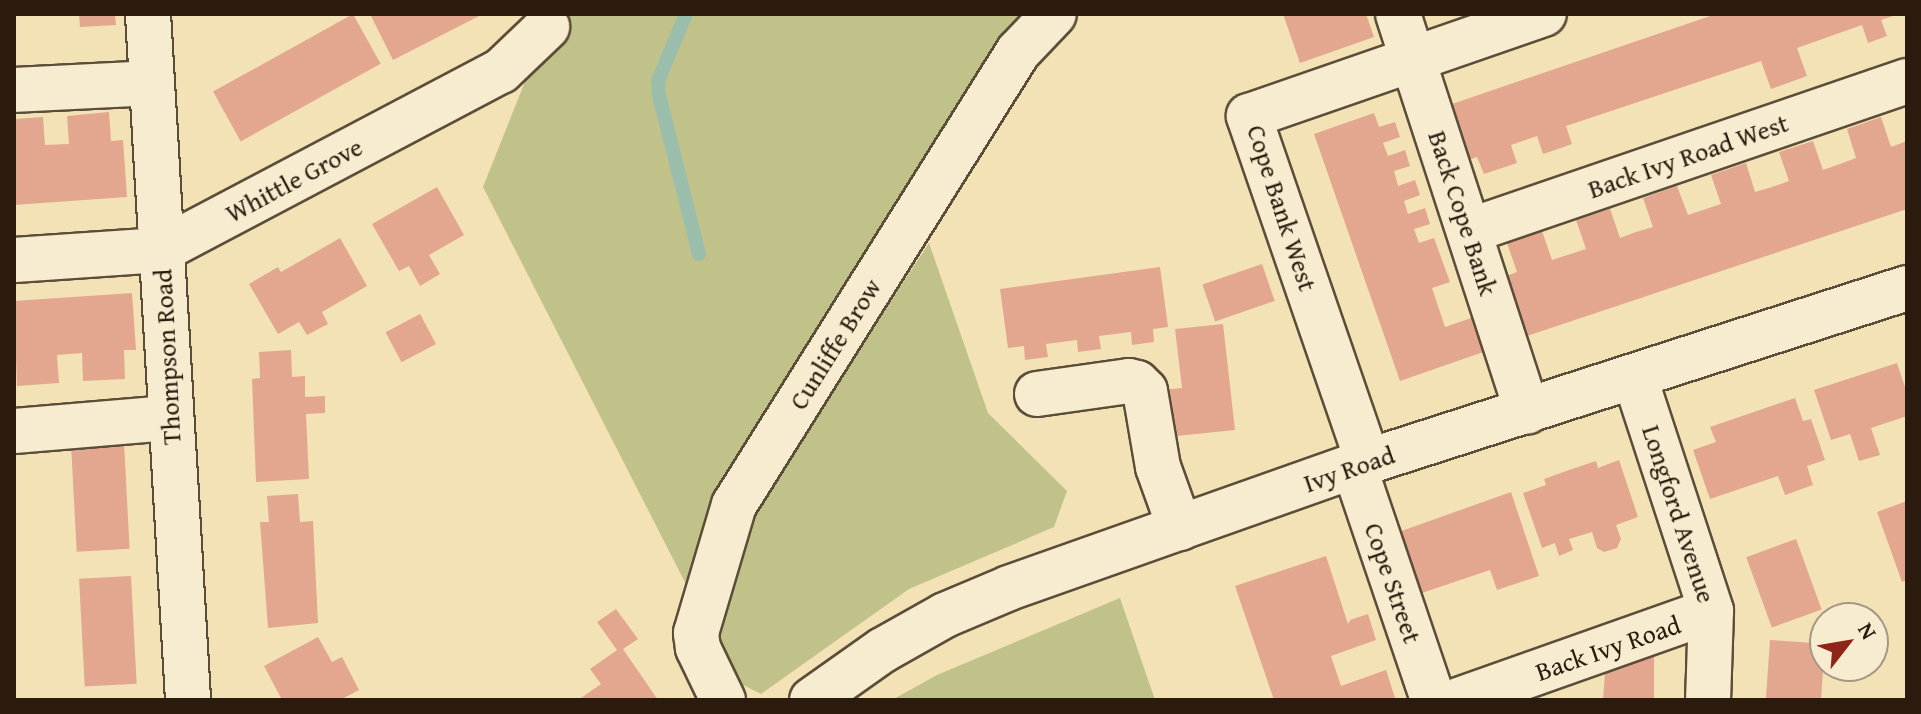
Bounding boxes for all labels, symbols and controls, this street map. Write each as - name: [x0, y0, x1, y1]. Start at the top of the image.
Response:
- street label: Back Ivy Road West: [1584, 107, 1792, 205]
- street label: Cope Bank West: [1240, 121, 1324, 295]
- street label: Back Cope Bank: [1422, 127, 1504, 299]
- street label: Whittle Grove: [220, 131, 368, 229]
- street label: Thompson Road: [147, 268, 187, 446]
- street label: Cunliffe Brow: [782, 273, 888, 415]
- street label: Longford Avenue: [1636, 421, 1722, 607]
- street label: Ivy Road: [1299, 439, 1399, 499]
- street label: Cope Street: [1358, 519, 1428, 647]
- north arrow: [1809, 602, 1889, 682]
- street label: Back Ivy Road: [1531, 609, 1685, 687]
- text: N: [1850, 616, 1885, 645]

